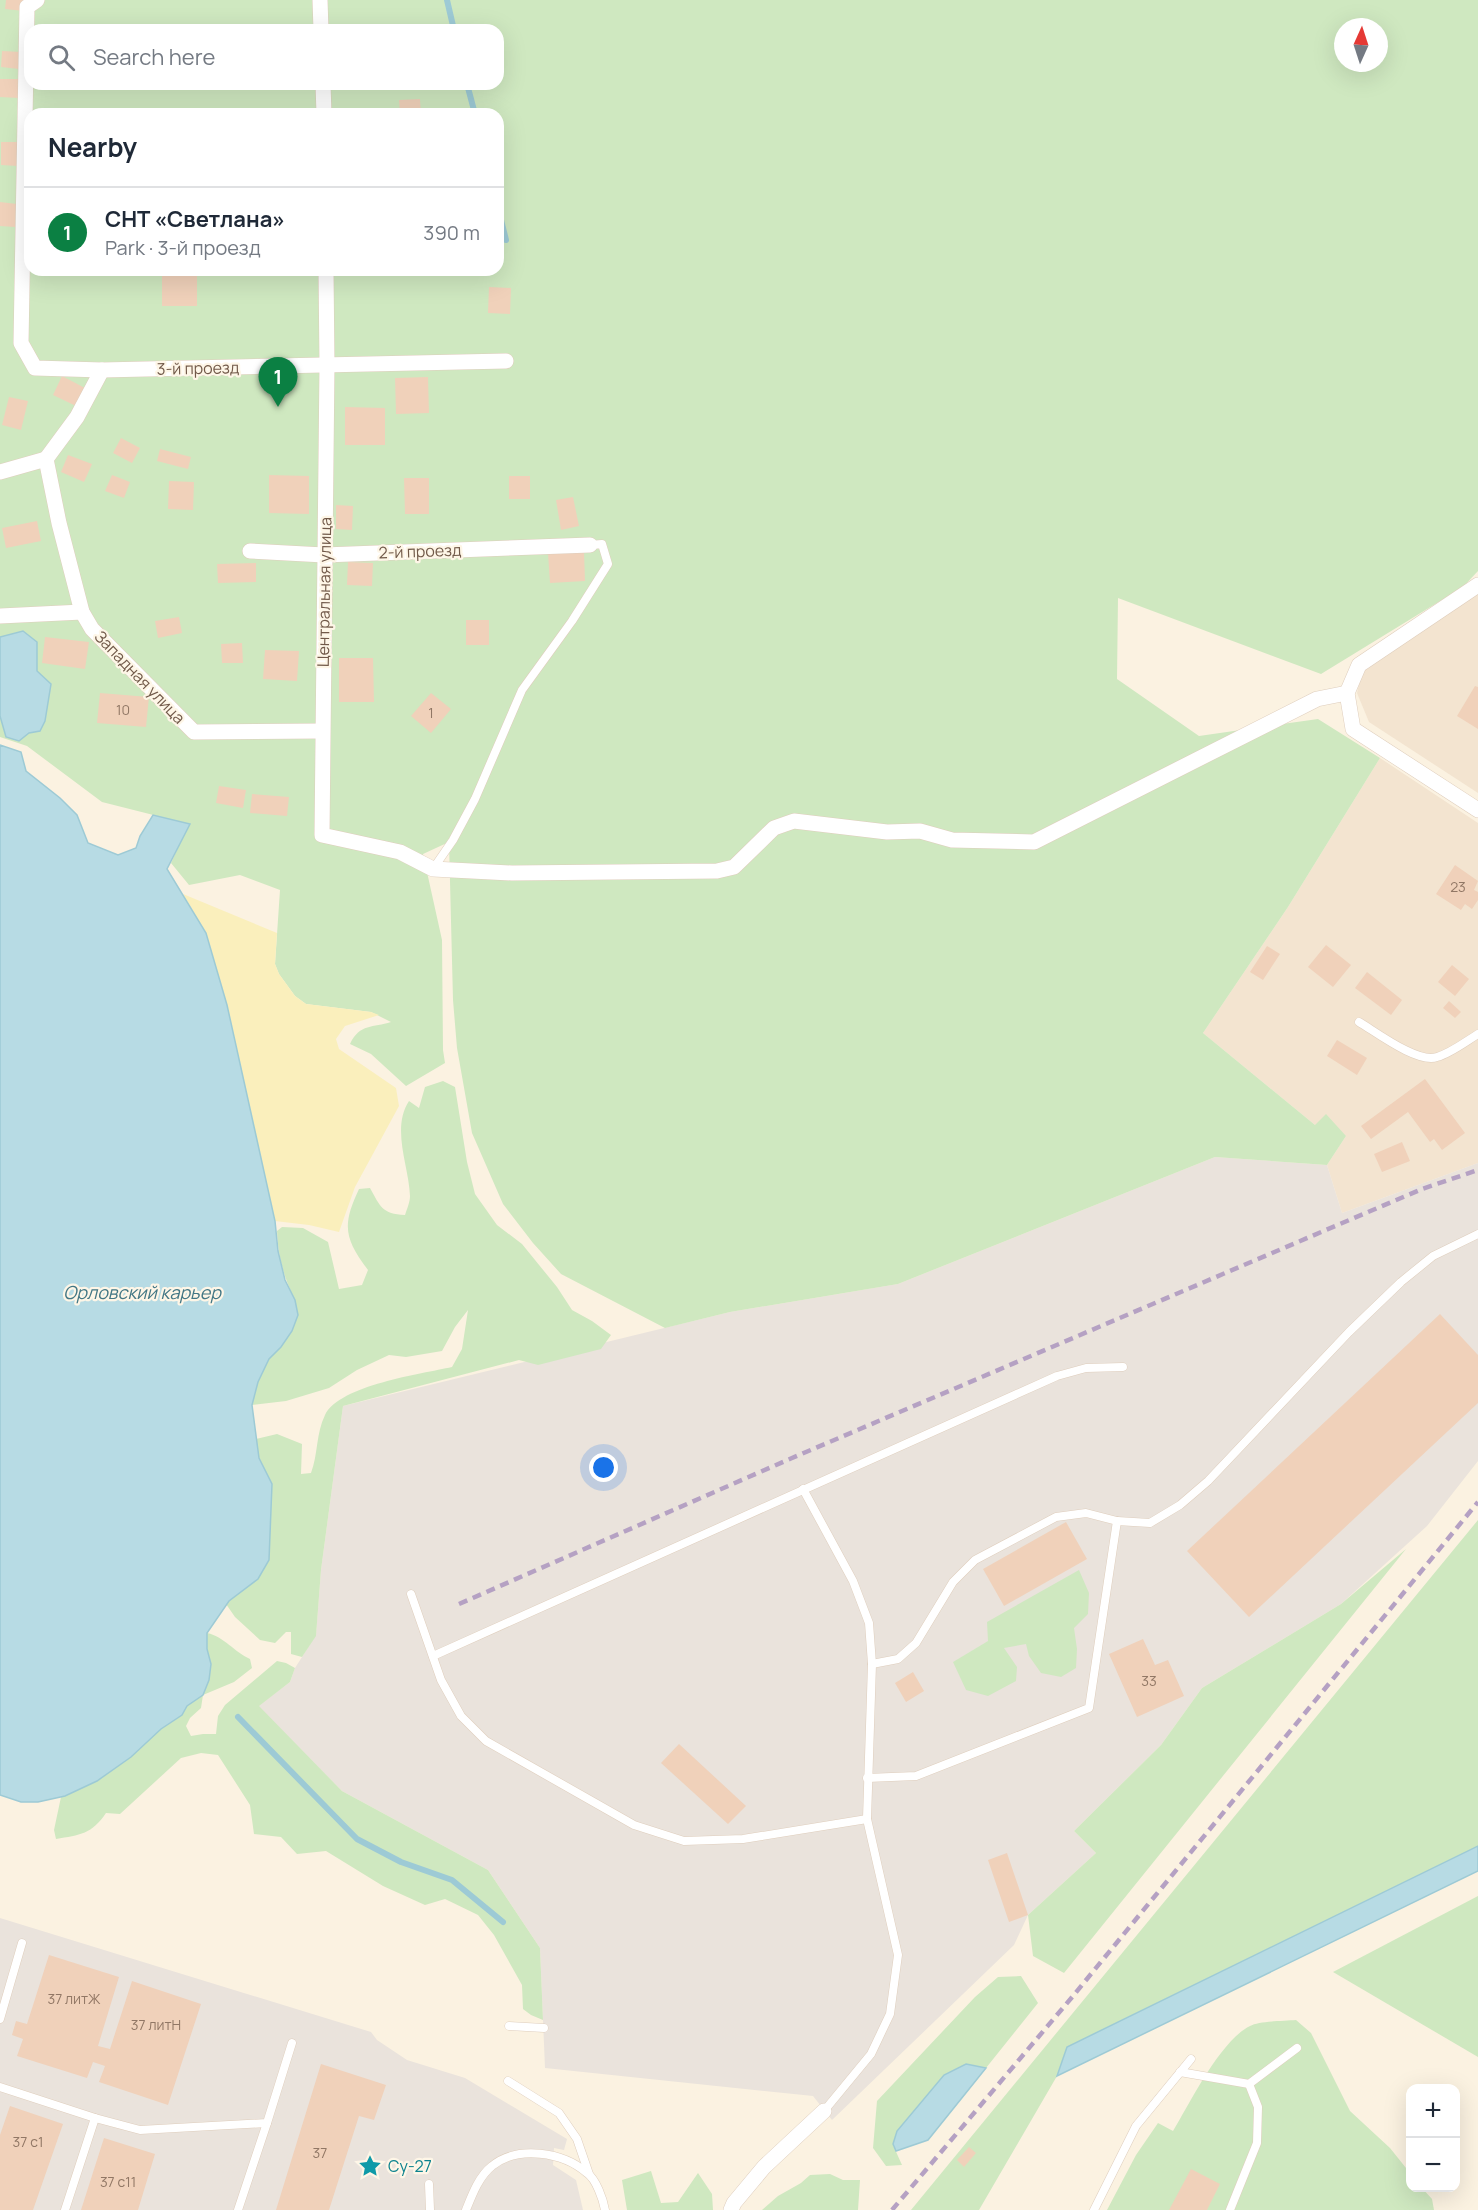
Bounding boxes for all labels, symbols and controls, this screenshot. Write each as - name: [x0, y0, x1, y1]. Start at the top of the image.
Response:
- north arrow: [1334, 18, 1388, 72]
- search box: [24, 24, 504, 90]
- icon: search: [45, 41, 78, 74]
- text: Search here: [93, 42, 215, 72]
- text: Nearby: [48, 129, 137, 165]
- text: СНТ «Светлана»: [105, 204, 285, 234]
- text: 1: [63, 219, 72, 246]
- text: 390 m: [423, 219, 480, 246]
- text: Park · 3-й проезд: [105, 234, 261, 261]
- street label: 3-й проезд: [157, 356, 240, 380]
- pin: 1: [258, 358, 298, 407]
- street label: Центральная улица: [312, 517, 336, 667]
- street label: 2-й проезд: [378, 539, 462, 563]
- street label: Западная улица: [90, 626, 190, 728]
- house number: 10: [116, 700, 130, 719]
- house number: 1: [428, 703, 434, 722]
- house number: 23: [1450, 877, 1466, 896]
- water label: Орловский карьер: [63, 1280, 222, 1304]
- your location: [589, 1453, 618, 1482]
- house number: 33: [1141, 1671, 1157, 1690]
- house number: 37 литЖ: [47, 1989, 101, 2008]
- house number: 37 литН: [131, 2015, 181, 2034]
- map controls: [1406, 2084, 1460, 2192]
- button: +: [1406, 2084, 1460, 2138]
- house number: 37 с1: [13, 2132, 43, 2151]
- button: −: [1406, 2138, 1460, 2192]
- house number: 37: [313, 2143, 327, 2162]
- place icon: Су-27: [357, 2153, 383, 2179]
- place label: Су-27: [388, 2155, 432, 2177]
- house number: 37 с11: [100, 2172, 136, 2191]

